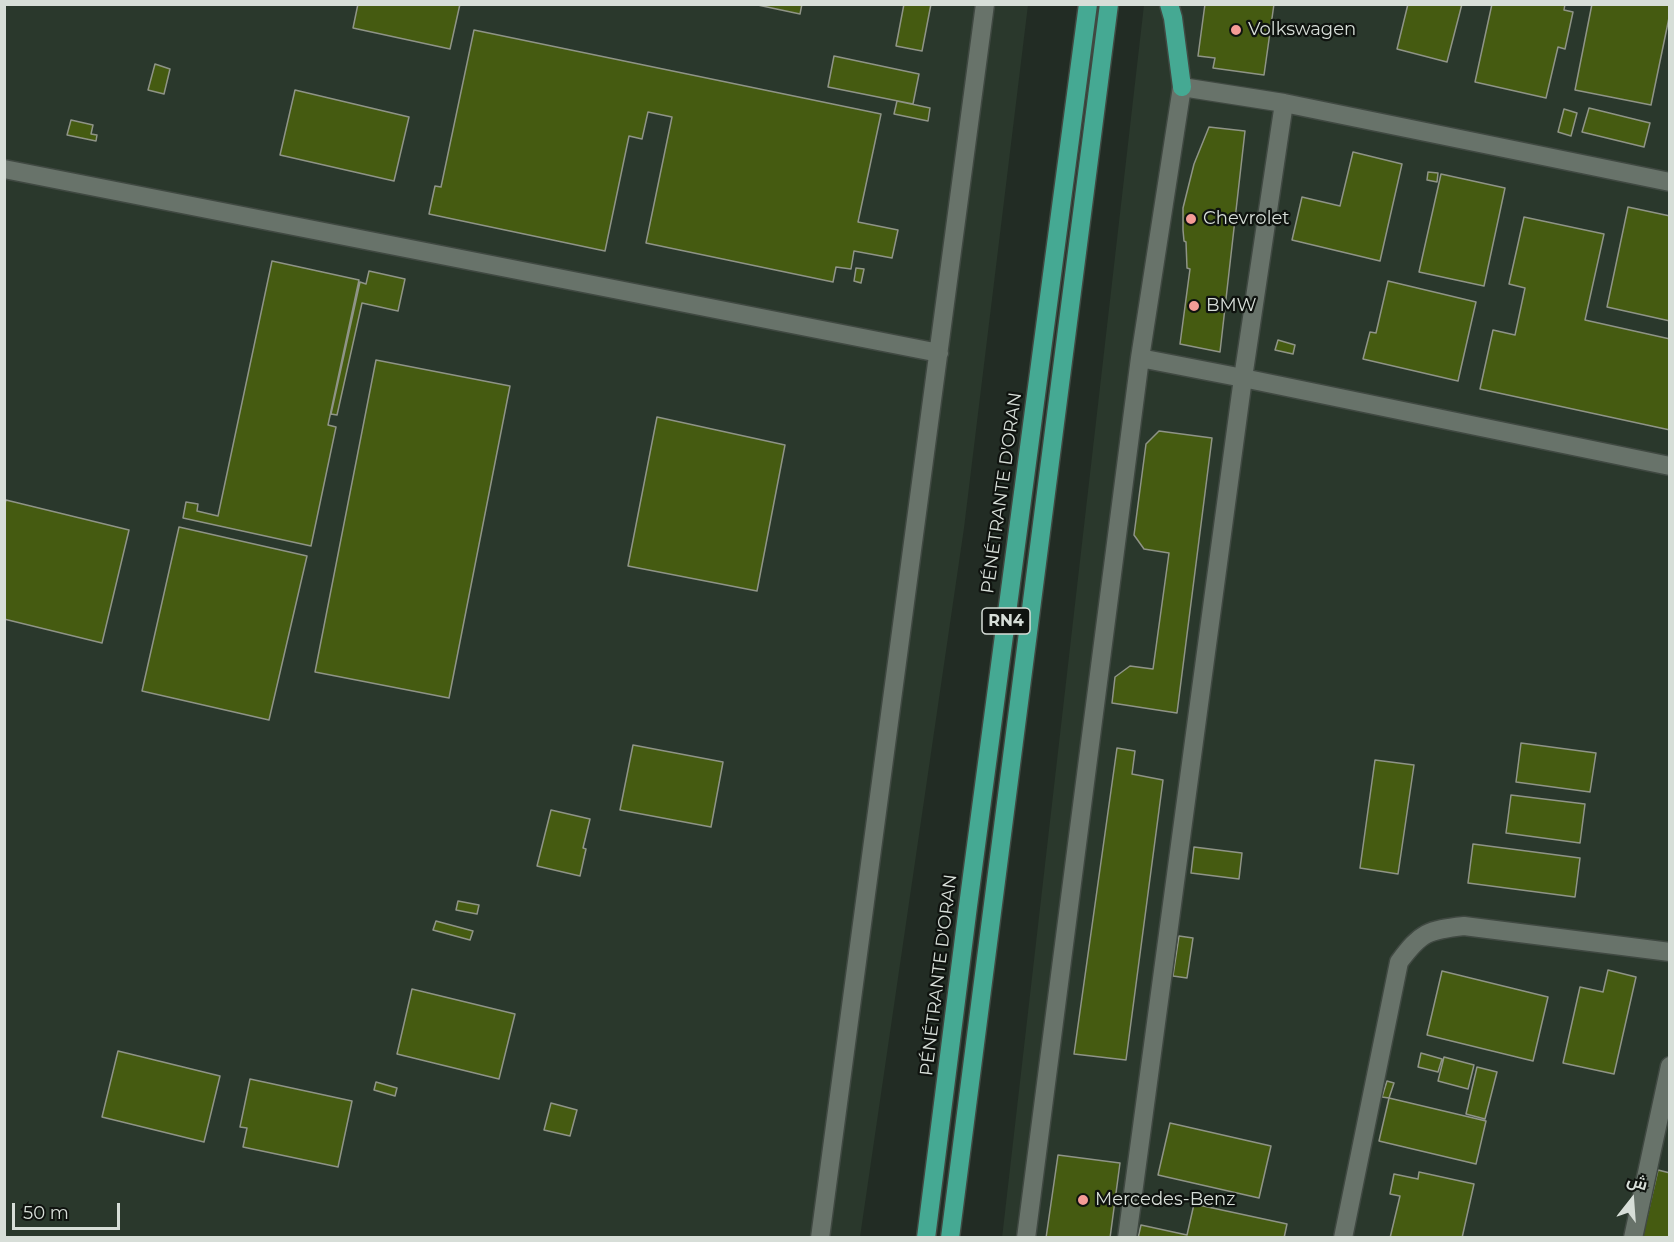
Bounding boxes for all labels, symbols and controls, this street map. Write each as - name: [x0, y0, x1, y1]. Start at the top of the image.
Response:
- place label: Volkswagen: [1248, 19, 1356, 41]
- marker: Volkswagen: [1229, 23, 1243, 37]
- place label: Chevrolet: [1203, 208, 1290, 230]
- marker: Chevrolet: [1184, 212, 1198, 226]
- place label: BMW: [1206, 295, 1256, 317]
- marker: BMW: [1187, 299, 1201, 313]
- street label: PÉNÉTRANTE D'ORAN: [977, 391, 1027, 595]
- road number: RN4: [982, 608, 1030, 634]
- street label: PÉNÉTRANTE D'ORAN: [916, 873, 962, 1077]
- north arrow: [1602, 1170, 1662, 1230]
- text: ش: [1625, 1170, 1650, 1194]
- place label: Mercedes-Benz: [1095, 1189, 1235, 1211]
- scale bar: [15, 1191, 123, 1229]
- marker: Mercedes-Benz: [1076, 1193, 1090, 1207]
- text: 50 m: [23, 1202, 69, 1224]

